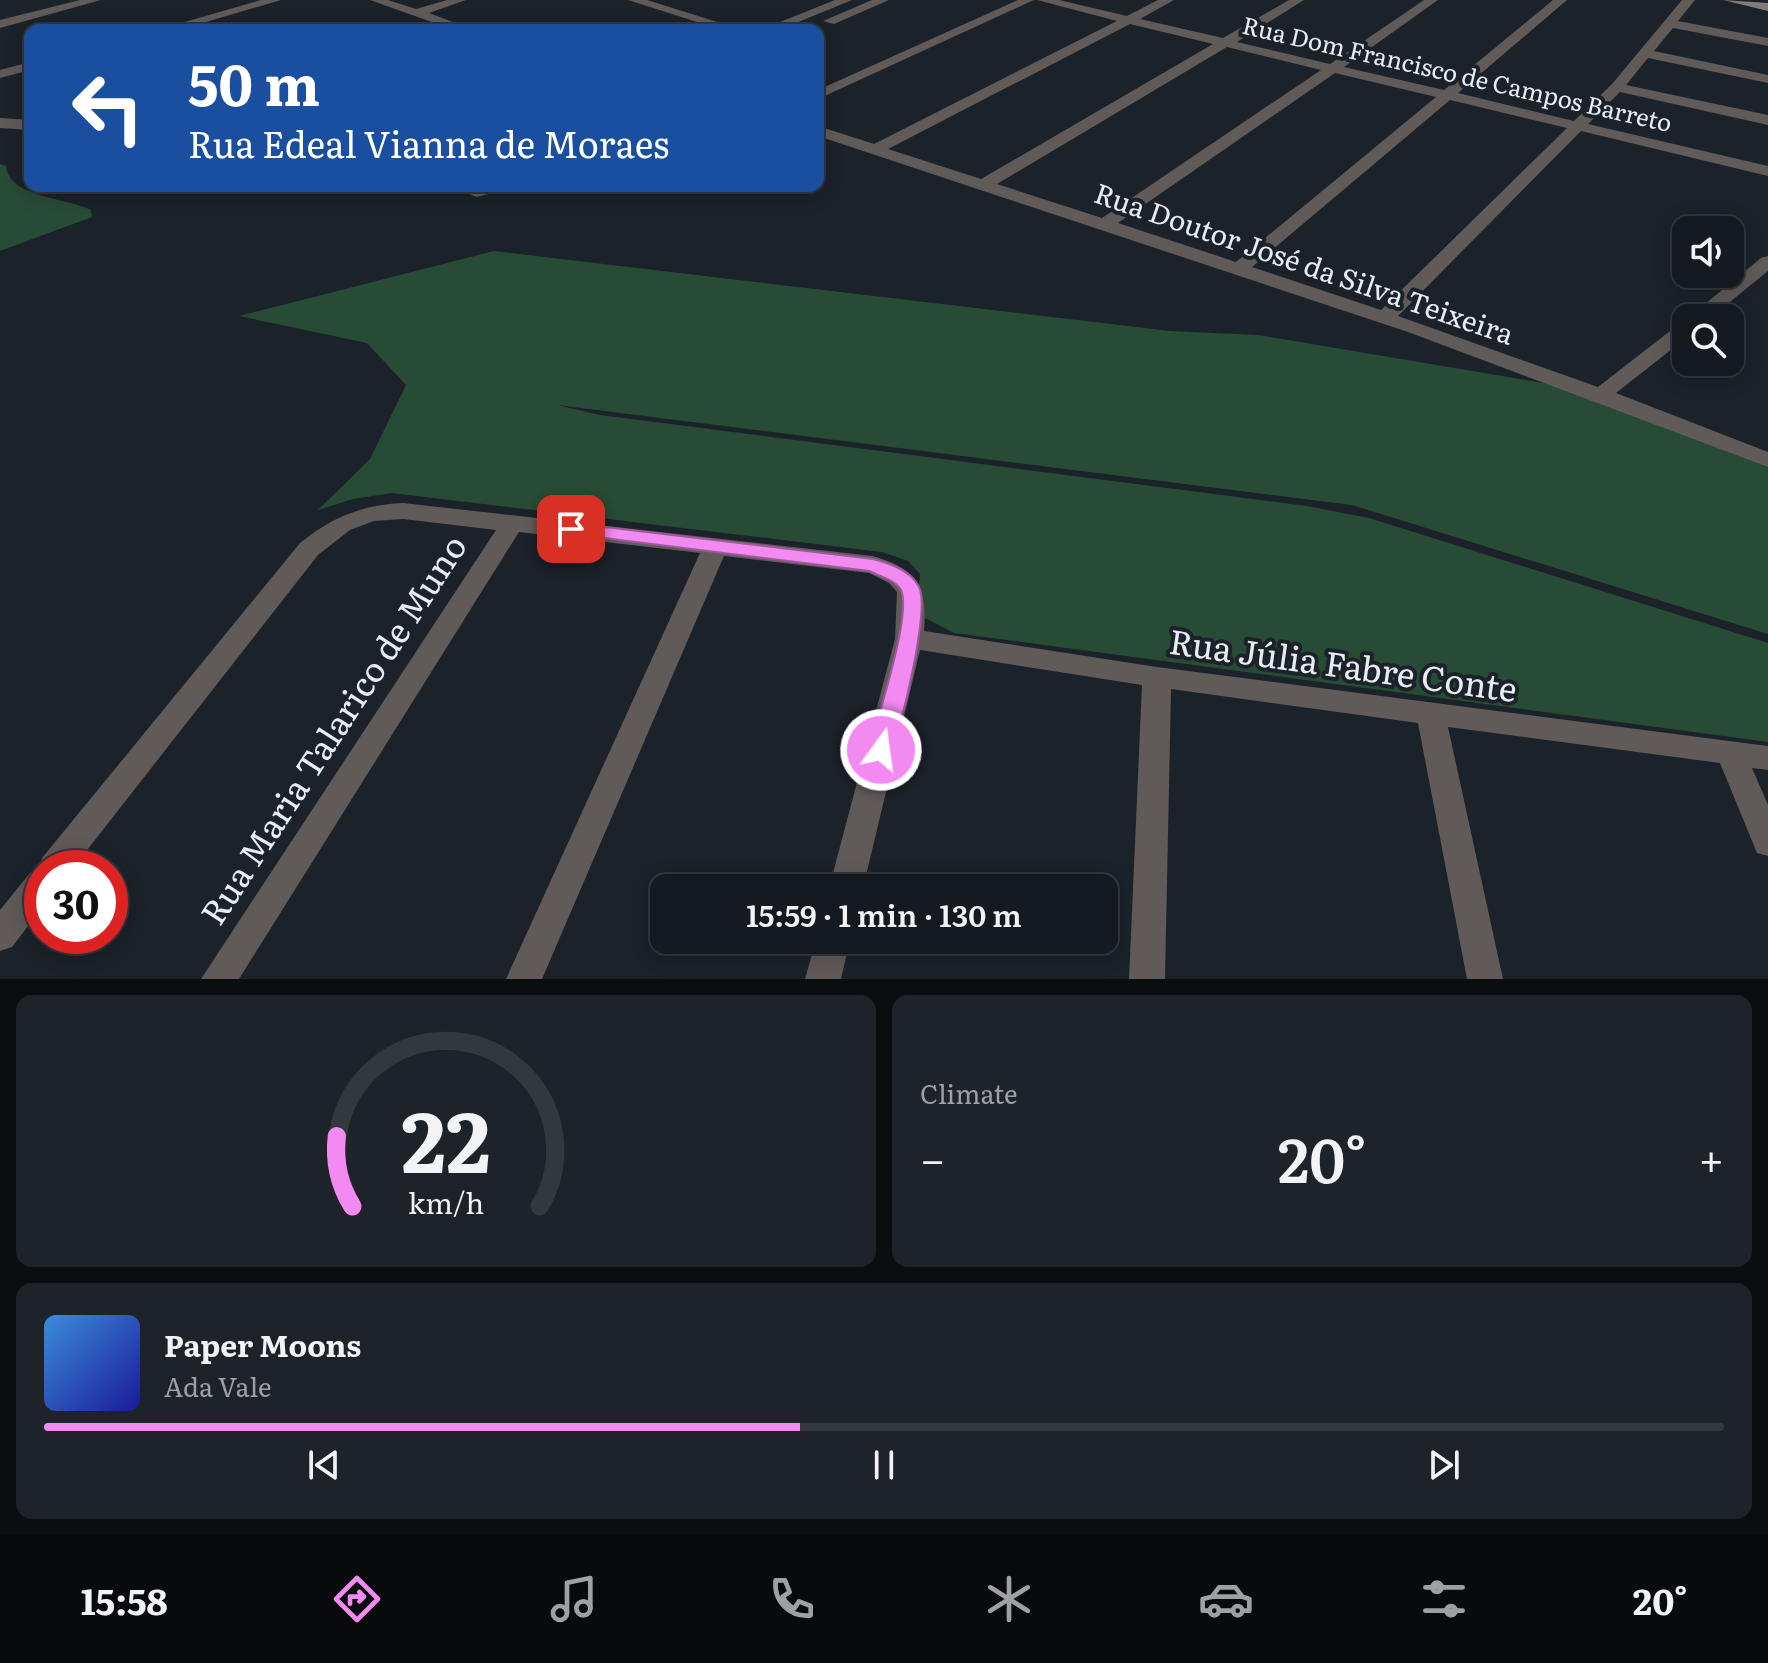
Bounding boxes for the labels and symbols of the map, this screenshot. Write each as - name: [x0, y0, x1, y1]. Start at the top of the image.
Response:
- street label: Rua Dom Francisco de Campos Barreto: [1239, 6, 1676, 139]
- street label: Rua Doutor José da Silva Teixeira: [1089, 170, 1520, 354]
- pin: [537, 495, 605, 563]
- street label: Rua Maria Talarico de Muno: [186, 523, 477, 933]
- street label: Rua Júlia Fabre Conte: [1166, 614, 1520, 712]
- position arrow: [839, 708, 923, 792]
- speed limit sign: 30: [24, 850, 128, 954]

